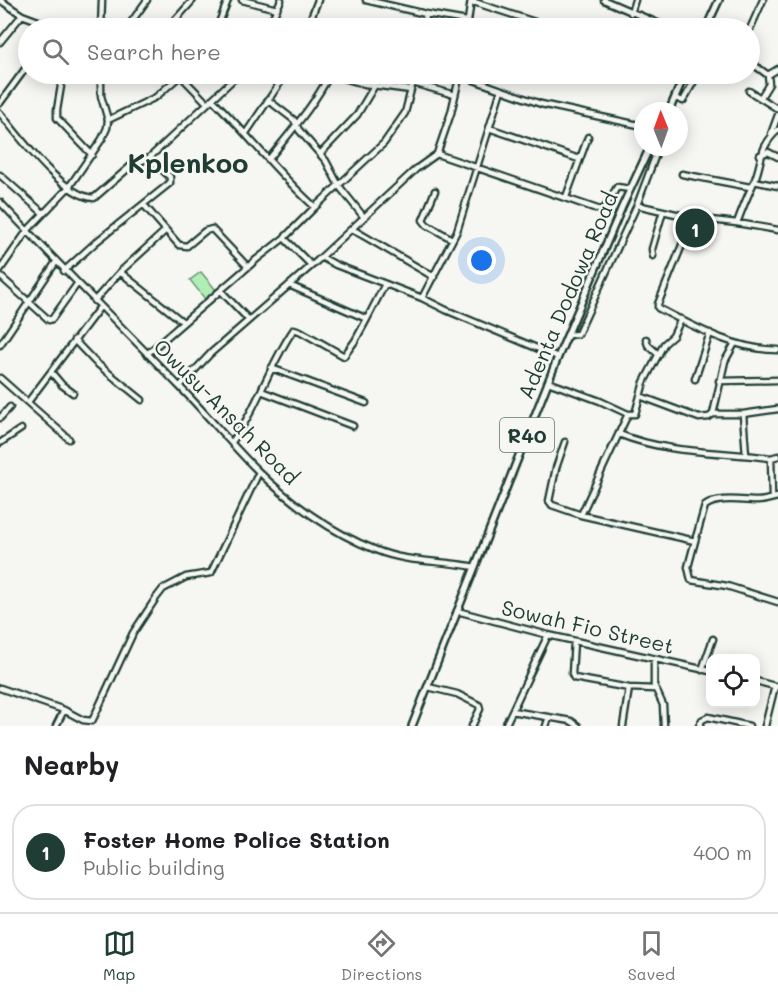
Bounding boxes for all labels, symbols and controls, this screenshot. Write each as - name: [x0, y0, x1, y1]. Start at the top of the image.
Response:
- search box: [18, 18, 760, 84]
- icon: search: [39, 35, 72, 68]
- text: Search here: [87, 37, 221, 66]
- north arrow: [634, 102, 688, 156]
- district label: Kplenkoo: [128, 145, 249, 180]
- street label: Adenta Dodowa Road: [511, 187, 623, 403]
- pin: 1: [676, 206, 714, 250]
- your location: [467, 246, 496, 275]
- street label: Owusu-Ansah Road: [148, 332, 306, 490]
- road number: R40: [500, 418, 554, 452]
- street label: Sowah Fio Street: [499, 593, 677, 659]
- map controls: [706, 654, 760, 708]
- button: locate: [706, 654, 760, 708]
- text: Nearby: [24, 748, 119, 782]
- text: Foster Home Police Station: [83, 825, 390, 854]
- text: 1: [41, 839, 50, 865]
- text: 400 m: [693, 839, 752, 865]
- text: Public building: [83, 854, 225, 880]
- tab: Map: [103, 927, 136, 984]
- tab: Directions: [341, 927, 422, 984]
- tab: Saved: [628, 927, 675, 984]

